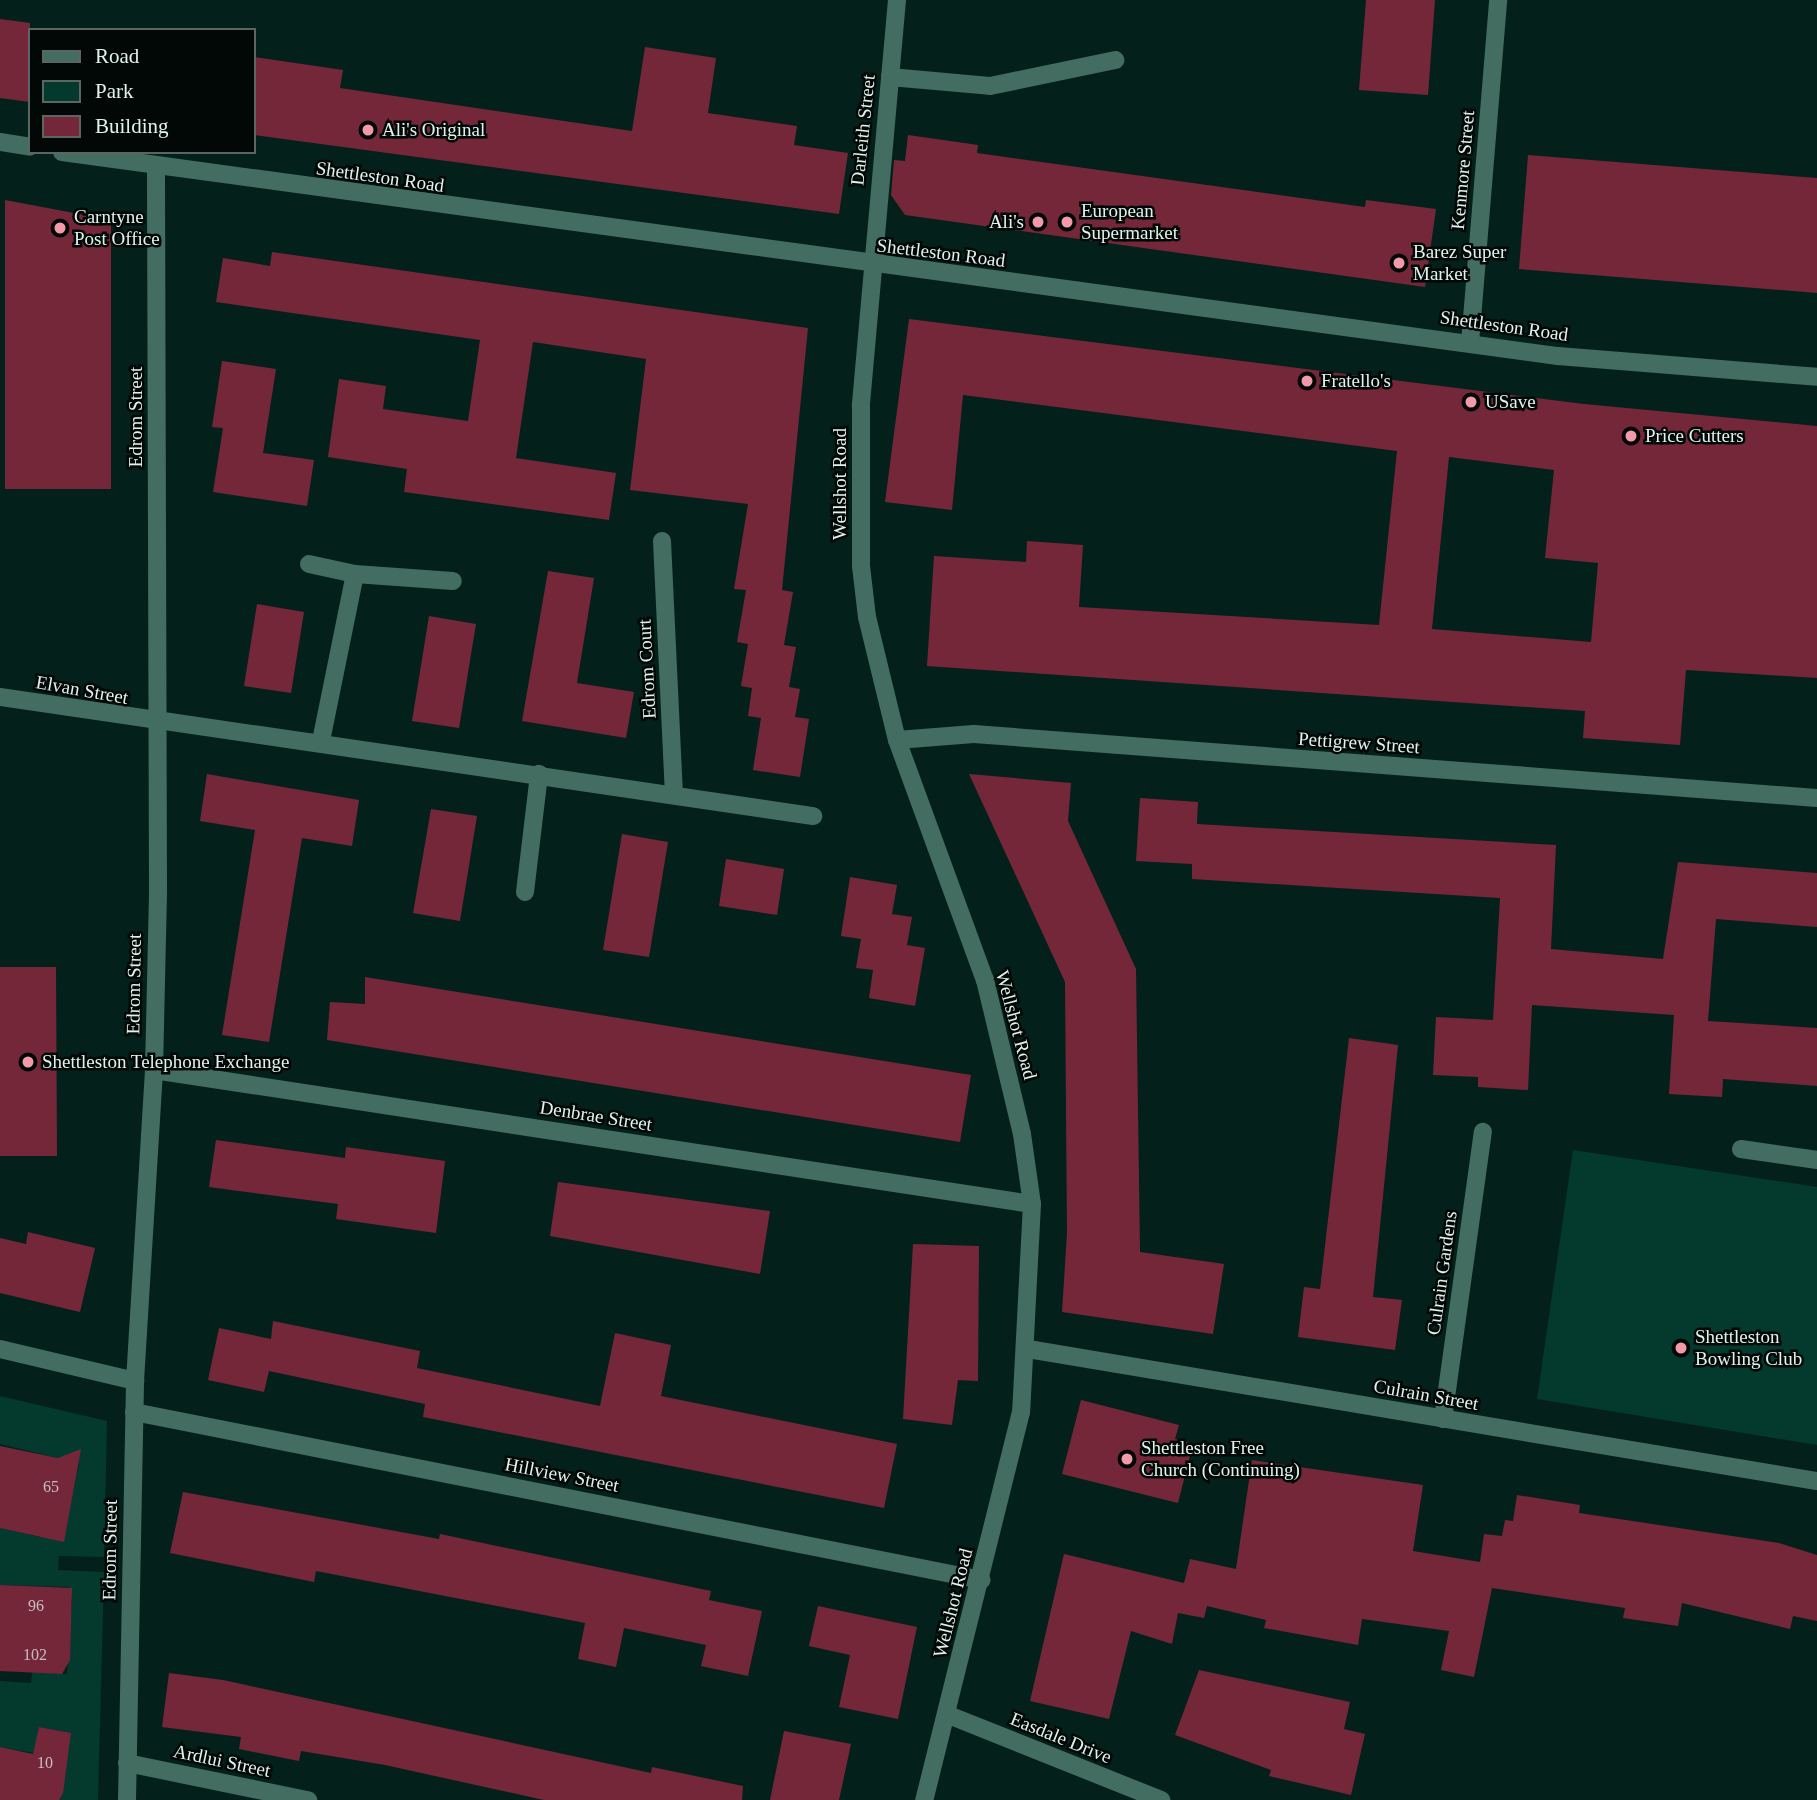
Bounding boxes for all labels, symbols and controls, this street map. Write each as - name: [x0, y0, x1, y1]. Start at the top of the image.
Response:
- legend: [28, 28, 256, 154]
- text: Road: [95, 44, 139, 68]
- street label: Darleith Street: [846, 73, 880, 187]
- text: Park: [95, 79, 134, 103]
- street label: Kenmore Street: [1446, 109, 1480, 231]
- text: Building: [95, 114, 169, 138]
- place label: Ali's Original: [382, 119, 485, 141]
- marker: Ali's Original: [360, 122, 376, 138]
- street label: Shettleston Road: [314, 157, 446, 197]
- place label: European Supermarket: [1081, 200, 1178, 244]
- place label: Carntyne Post Office: [74, 206, 160, 250]
- place label: Ali's: [989, 211, 1024, 233]
- marker: Ali's: [1030, 214, 1046, 230]
- marker: European Supermarket: [1059, 214, 1075, 230]
- marker: Carntyne Post Office: [52, 220, 68, 236]
- street label: Shettleston Road: [875, 234, 1007, 272]
- place label: Barez Super Market: [1413, 241, 1506, 285]
- marker: Barez Super Market: [1391, 255, 1407, 271]
- street label: Shettleston Road: [1438, 306, 1570, 346]
- street label: Edrom Street: [125, 367, 147, 467]
- place label: Fratello's: [1321, 370, 1391, 392]
- marker: Fratello's: [1299, 373, 1315, 389]
- place label: USave: [1485, 391, 1536, 413]
- marker: USave: [1463, 394, 1479, 410]
- place label: Price Cutters: [1645, 425, 1744, 447]
- street label: Wellshot Road: [829, 428, 851, 540]
- marker: Price Cutters: [1623, 428, 1639, 444]
- street label: Edrom Court: [633, 619, 661, 719]
- street label: Elvan Street: [34, 671, 130, 709]
- street label: Pettigrew Street: [1297, 727, 1421, 759]
- street label: Edrom Street: [122, 933, 146, 1035]
- street label: Wellshot Road: [991, 968, 1041, 1082]
- place label: Shettleston Telephone Exchange: [42, 1051, 290, 1073]
- marker: Shettleston Telephone Exchange: [20, 1054, 36, 1070]
- street label: Denbrae Street: [538, 1096, 654, 1136]
- street label: Culrain Gardens: [1422, 1209, 1462, 1337]
- place label: Shettleston Bowling Club: [1695, 1326, 1802, 1370]
- marker: Shettleston Bowling Club: [1673, 1340, 1689, 1356]
- street label: Culrain Street: [1372, 1375, 1480, 1415]
- place label: Shettleston Free Church (Continuing): [1141, 1437, 1300, 1481]
- marker: Shettleston Free Church (Continuing): [1119, 1451, 1135, 1467]
- street label: Hillview Street: [503, 1453, 621, 1497]
- house number: 65: [43, 1477, 59, 1497]
- street label: Edrom Street: [98, 1499, 122, 1601]
- street label: Wellshot Road: [928, 1546, 978, 1660]
- house number: 96: [28, 1596, 44, 1616]
- house number: 102: [23, 1645, 47, 1665]
- street label: Easdale Drive: [1007, 1707, 1115, 1769]
- street label: Ardlui Street: [171, 1740, 273, 1782]
- house number: 10: [37, 1753, 53, 1773]

